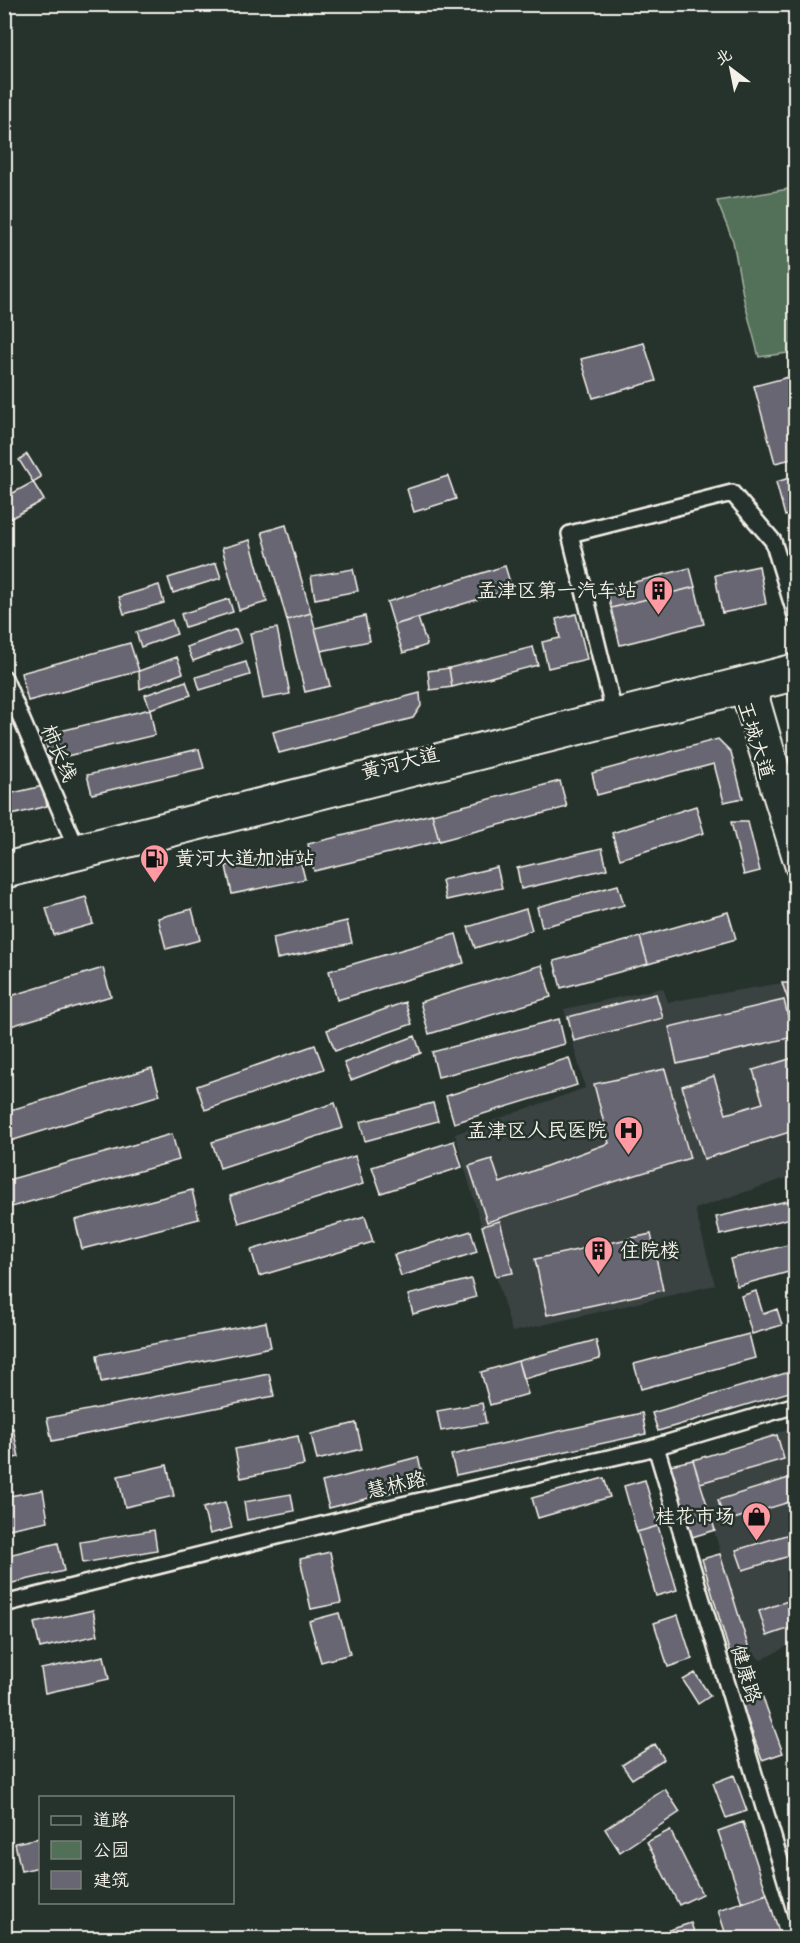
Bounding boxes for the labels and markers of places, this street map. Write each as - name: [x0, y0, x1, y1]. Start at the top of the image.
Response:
- place label: 孟津区第一汽车站: [477, 573, 637, 608]
- building icon: 孟津区第一汽车站: [642, 574, 674, 616]
- place label: 黄河大道加油站: [175, 841, 315, 876]
- fuel station icon: 黄河大道加油站: [138, 842, 170, 884]
- place label: 孟津区人民医院: [467, 1113, 607, 1148]
- hospital icon: 孟津区人民医院: [612, 1114, 644, 1156]
- place label: 住院楼: [620, 1233, 680, 1268]
- building icon: 住院楼: [583, 1234, 615, 1276]
- place label: 桂花市场: [655, 1499, 735, 1534]
- shop icon: 桂花市场: [740, 1500, 772, 1542]

